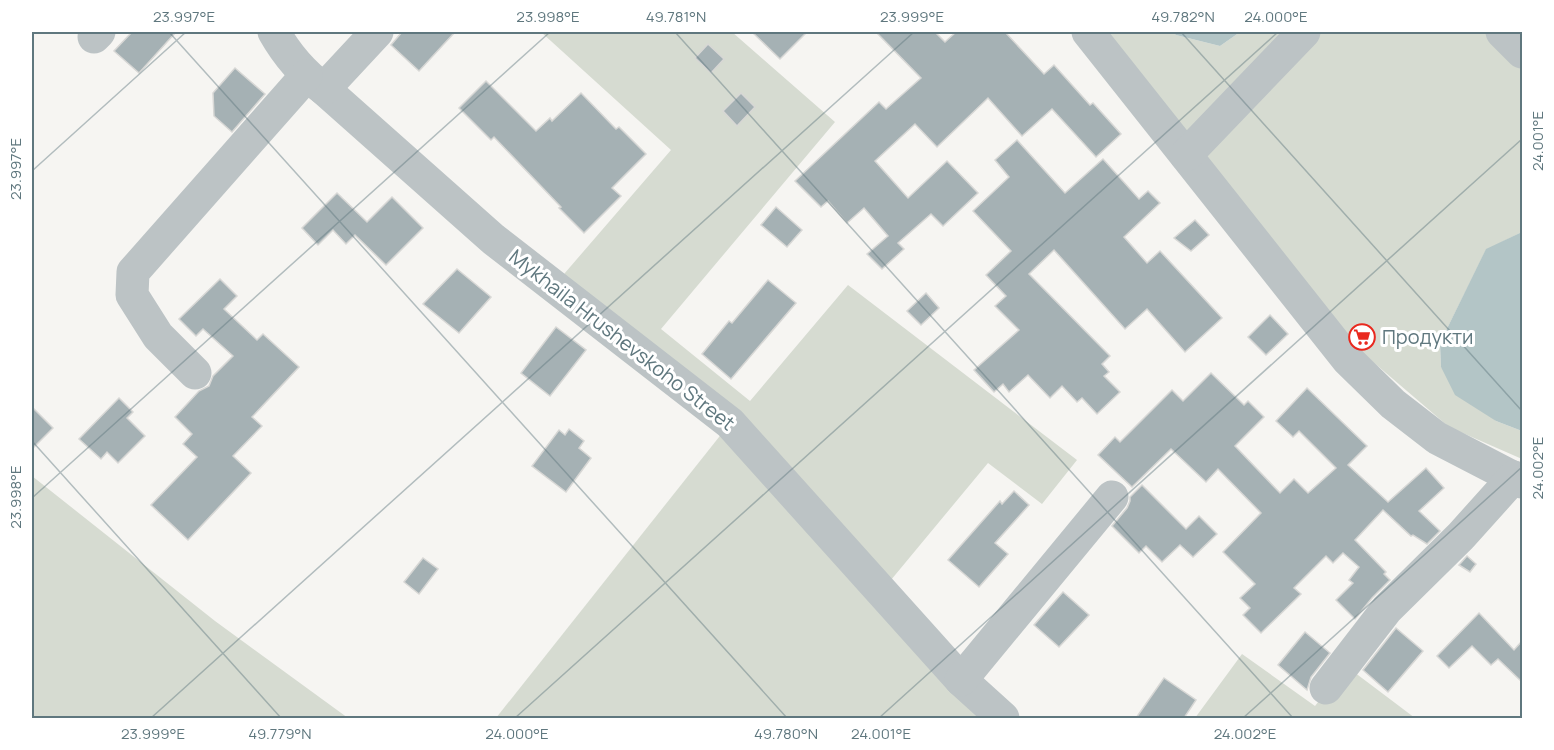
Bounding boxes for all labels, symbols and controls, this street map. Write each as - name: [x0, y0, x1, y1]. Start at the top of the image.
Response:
- text: 23.997°E: [153, 6, 215, 27]
- text: 23.998°E: [516, 6, 580, 27]
- text: 49.781°N: [646, 6, 706, 27]
- text: 23.999°E: [880, 6, 944, 27]
- text: 49.782°N: [1151, 6, 1215, 27]
- text: 24.000°E: [1244, 6, 1308, 27]
- text: 24.001°E: [1527, 111, 1548, 171]
- text: 23.997°E: [5, 138, 26, 200]
- street label: Mykhaila Hrushevskoho Street: [504, 243, 741, 436]
- supermarket icon: Продукти: [1347, 322, 1377, 352]
- place label: Продукти: [1382, 323, 1473, 350]
- text: 24.002°E: [1527, 437, 1548, 499]
- text: 23.998°E: [5, 465, 26, 529]
- text: 23.999°E: [121, 723, 185, 744]
- text: 49.779°N: [248, 723, 312, 744]
- text: 24.000°E: [485, 723, 549, 744]
- text: 49.780°N: [754, 723, 818, 744]
- text: 24.001°E: [851, 723, 911, 744]
- text: 24.002°E: [1214, 723, 1276, 744]

